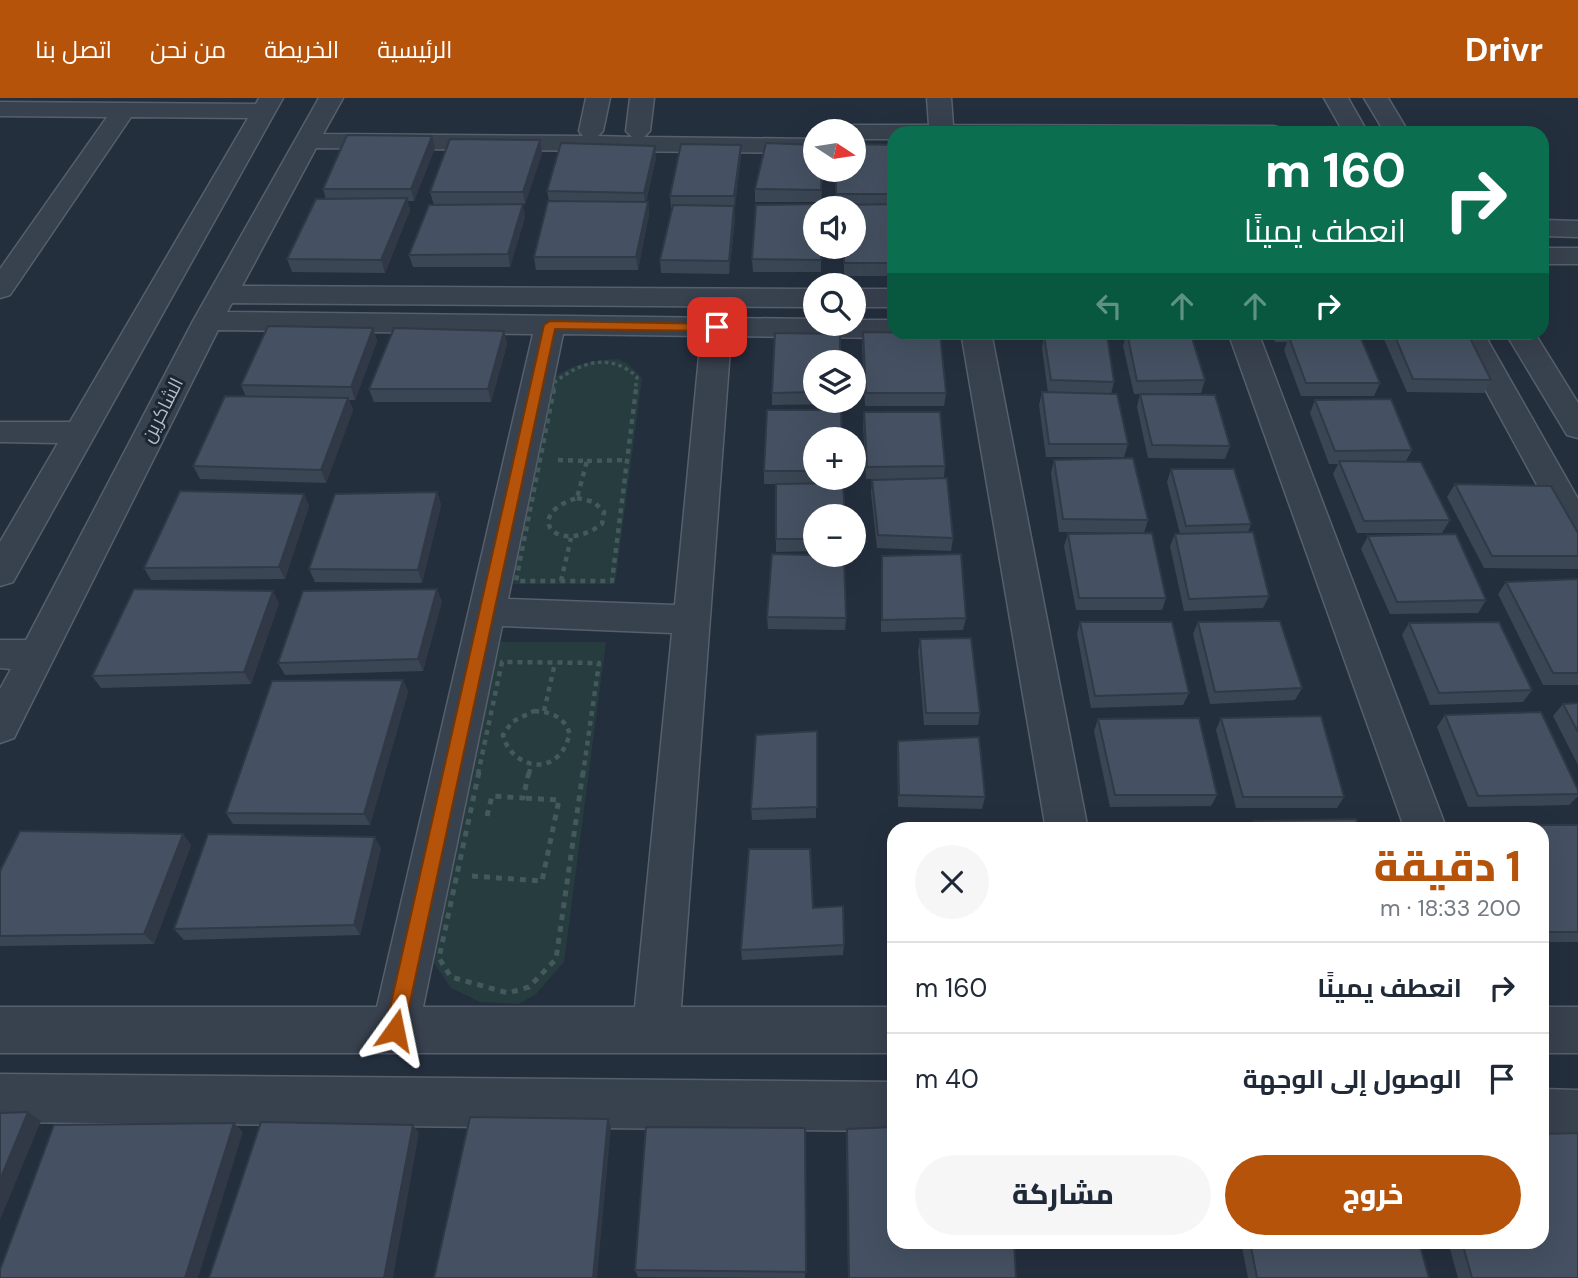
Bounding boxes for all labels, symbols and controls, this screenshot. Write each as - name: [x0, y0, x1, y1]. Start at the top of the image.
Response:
- text: Drivr: [1465, 28, 1543, 71]
- text: اتصل بنا: [35, 34, 112, 65]
- text: من نحن: [150, 34, 226, 65]
- text: الخريطة: [264, 34, 339, 65]
- text: الرئيسية: [377, 34, 452, 65]
- north arrow: [803, 119, 866, 182]
- map controls: [803, 119, 866, 567]
- text: 160 m: [1265, 138, 1406, 202]
- icon: right: [1430, 154, 1521, 245]
- button: sound: [803, 196, 866, 259]
- text: انعطف يمينًا: [1244, 210, 1406, 252]
- button: search: [803, 273, 866, 336]
- icon: left: [1090, 287, 1128, 325]
- icon: ahead: [1163, 287, 1201, 325]
- icon: ahead: [1236, 287, 1274, 325]
- icon: right: [1309, 287, 1347, 325]
- pin: [687, 297, 747, 357]
- icon: arrive: [698, 308, 736, 346]
- button: layers: [803, 350, 866, 413]
- street label: الشاكرين: [135, 373, 189, 447]
- button: +: [803, 427, 866, 490]
- button: −: [803, 504, 866, 567]
- text: 1 دقيقة: [1374, 839, 1521, 894]
- button: close: [915, 845, 989, 919]
- text: 200 m · 18:33: [1380, 893, 1521, 923]
- icon: right: [1483, 969, 1521, 1007]
- text: 160 m: [915, 971, 987, 1005]
- text: انعطف يمينًا: [1317, 971, 1462, 1005]
- position arrow: [358, 993, 432, 1067]
- icon: arrive: [1483, 1060, 1521, 1098]
- text: 40 m: [915, 1062, 979, 1096]
- text: الوصول إلى الوجهة: [1243, 1062, 1462, 1096]
- button: مشاركة: [915, 1155, 1211, 1235]
- button: خروج: [1225, 1155, 1521, 1235]

